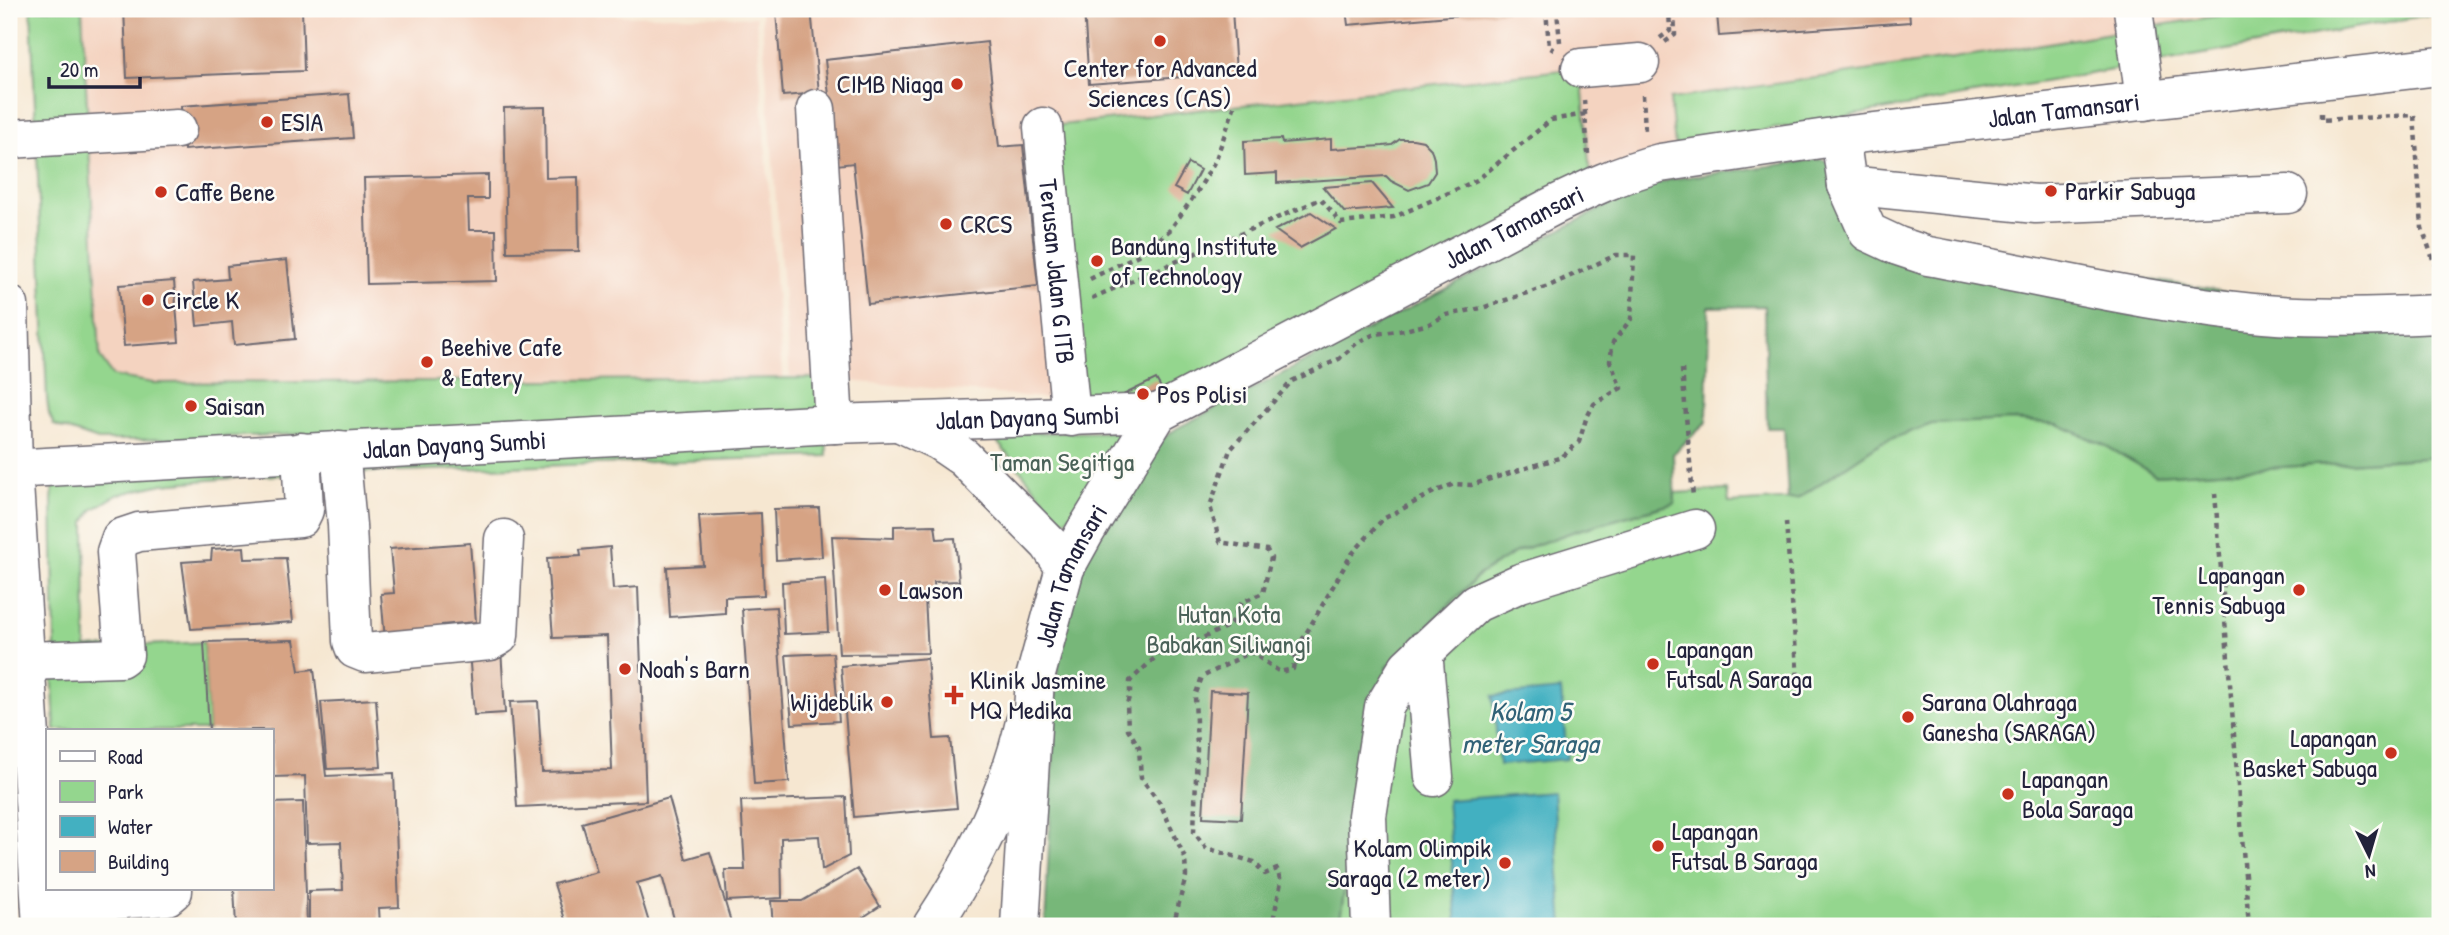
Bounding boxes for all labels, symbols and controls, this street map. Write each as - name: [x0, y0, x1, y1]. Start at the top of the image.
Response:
- marker: Center for Advanced Sciences (CAS): [1152, 33, 1168, 49]
- scale bar: [49, 46, 140, 90]
- place label: Center for Advanced Sciences (CAS): [1063, 50, 1257, 115]
- text: 20 m: [60, 55, 98, 84]
- place label: CIMB Niaga: [836, 66, 943, 101]
- marker: CIMB Niaga: [949, 76, 965, 92]
- street label: Jalan Tamansari: [1986, 83, 2142, 136]
- place label: ESIA: [281, 104, 324, 139]
- marker: ESIA: [259, 114, 275, 130]
- place label: Parkir Sabuga: [2065, 173, 2195, 208]
- place label: Caffe Bene: [175, 174, 275, 209]
- street label: Jalan Tamansari: [1438, 176, 1589, 277]
- street label: Terusan Jalan G ITB: [1031, 177, 1084, 365]
- marker: Parkir Sabuga: [2043, 183, 2059, 199]
- marker: Caffe Bene: [153, 184, 169, 200]
- place label: CRCS: [960, 206, 1012, 241]
- marker: CRCS: [938, 216, 954, 232]
- place label: Bandung Institute of Technology: [1111, 228, 1277, 293]
- marker: Bandung Institute of Technology: [1089, 253, 1105, 269]
- place label: Circle K: [162, 282, 239, 317]
- marker: Circle K: [140, 292, 156, 308]
- place label: Beehive Cafe & Eatery: [441, 329, 562, 394]
- marker: Beehive Cafe & Eatery: [419, 354, 435, 370]
- place label: Pos Polisi: [1157, 376, 1248, 411]
- marker: Pos Polisi: [1135, 386, 1151, 402]
- place label: Saisan: [205, 388, 265, 423]
- street label: Jalan Dayang Sumbi: [935, 396, 1120, 438]
- marker: Saisan: [183, 398, 199, 414]
- street label: Jalan Dayang Sumbi: [361, 422, 547, 467]
- park label: Taman Segitiga: [990, 444, 1134, 479]
- street label: Jalan Tamansari: [1026, 497, 1115, 651]
- place label: Lapangan Tennis Sabuga: [2152, 557, 2285, 622]
- place label: Lawson: [899, 572, 963, 607]
- marker: Lawson: [877, 582, 893, 598]
- marker: Lapangan Tennis Sabuga: [2291, 582, 2307, 598]
- park label: Hutan Kota Babakan Siliwangi: [1147, 596, 1311, 661]
- place label: Lapangan Futsal A Saraga: [1666, 631, 1812, 696]
- place label: Noah's Barn: [639, 651, 750, 686]
- marker: Lapangan Futsal A Saraga: [1645, 656, 1661, 672]
- marker: Noah's Barn: [617, 661, 633, 677]
- place label: Klinik Jasmine MQ Medika: [970, 662, 1106, 727]
- place label: Wijdeblik: [790, 684, 873, 719]
- place label: Sarana Olahraga Ganesha (SARAGA): [1922, 684, 2096, 749]
- marker: Klinik Jasmine MQ Medika: [944, 685, 964, 705]
- water label: Kolam 5 meter Saraga: [1461, 692, 1602, 762]
- marker: Wijdeblik: [879, 694, 895, 710]
- marker: Sarana Olahraga Ganesha (SARAGA): [1900, 709, 1916, 725]
- place label: Lapangan Basket Sabuga: [2243, 720, 2377, 785]
- legend: [46, 729, 273, 890]
- text: Road: [108, 742, 142, 771]
- marker: Lapangan Basket Sabuga: [2383, 745, 2399, 761]
- place label: Lapangan Bola Saraga: [2022, 761, 2133, 826]
- text: Park: [108, 777, 143, 806]
- marker: Lapangan Bola Saraga: [2000, 786, 2016, 802]
- text: Water: [108, 812, 153, 841]
- place label: Lapangan Futsal B Saraga: [1671, 813, 1817, 878]
- north arrow: [2334, 820, 2404, 890]
- place label: Kolam Olimpik Saraga (2 meter): [1327, 830, 1491, 895]
- marker: Lapangan Futsal B Saraga: [1650, 838, 1666, 854]
- text: Building: [108, 847, 169, 876]
- marker: Kolam Olimpik Saraga (2 meter): [1497, 855, 1513, 871]
- text: N: [2364, 859, 2377, 885]

